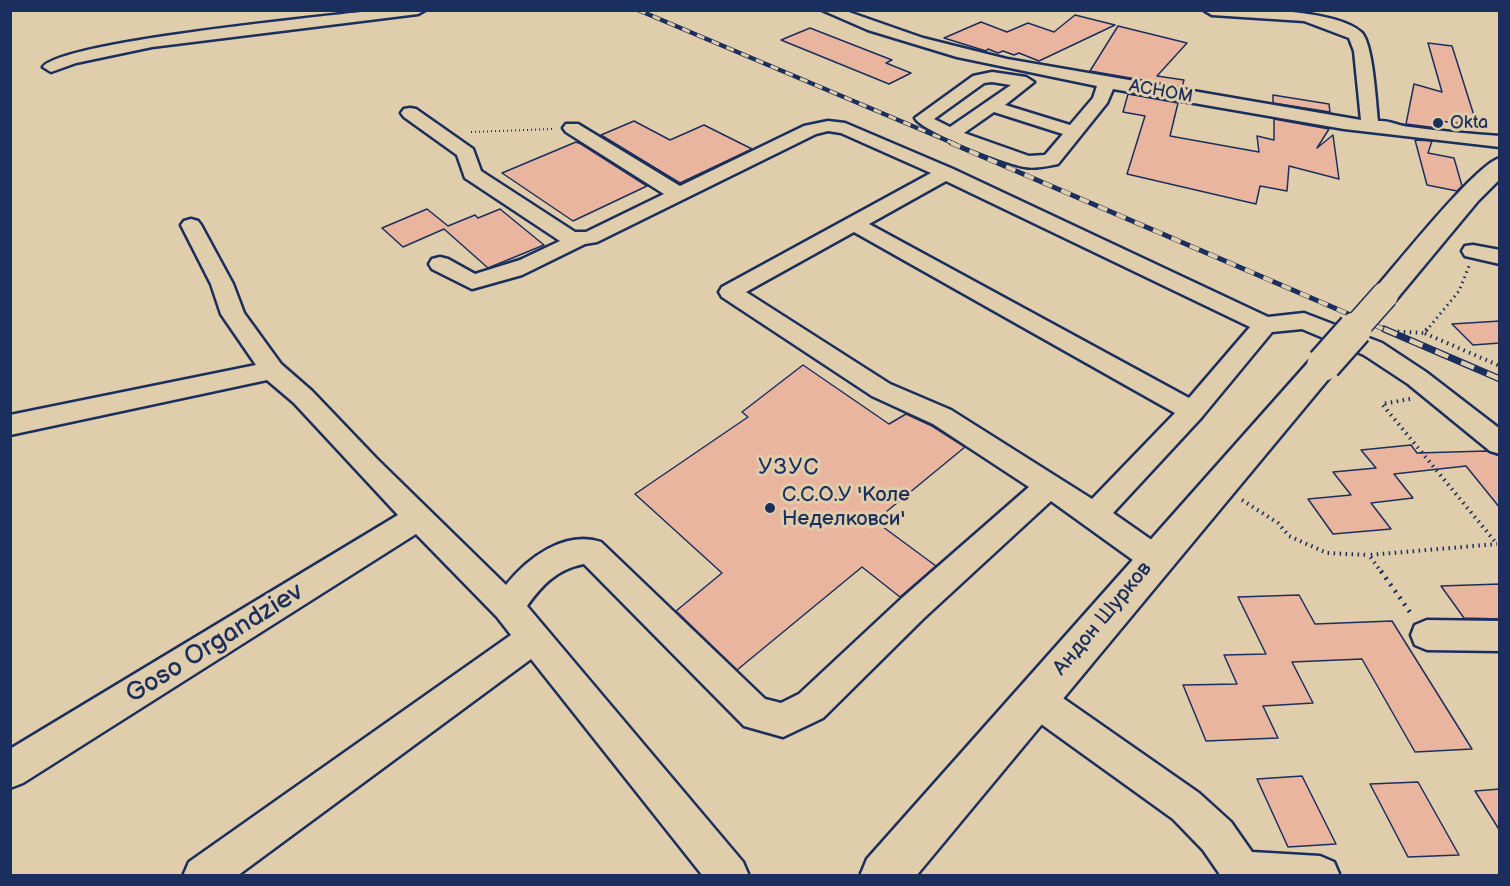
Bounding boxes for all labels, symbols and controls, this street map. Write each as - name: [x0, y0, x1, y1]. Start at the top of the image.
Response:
- street label: АСНОМ: [1127, 76, 1195, 108]
- place label: Okta: [1450, 112, 1488, 134]
- marker: Okta: [1431, 116, 1445, 130]
- district label: УЗУС: [758, 455, 820, 481]
- place label: С.С.О.У 'Коле Неделковси': [782, 483, 910, 533]
- marker: С.С.О.У 'Коле Неделковси': [763, 501, 777, 515]
- street label: Андон Шурков: [1048, 557, 1158, 681]
- street label: Goso Organdziev: [121, 577, 309, 711]

